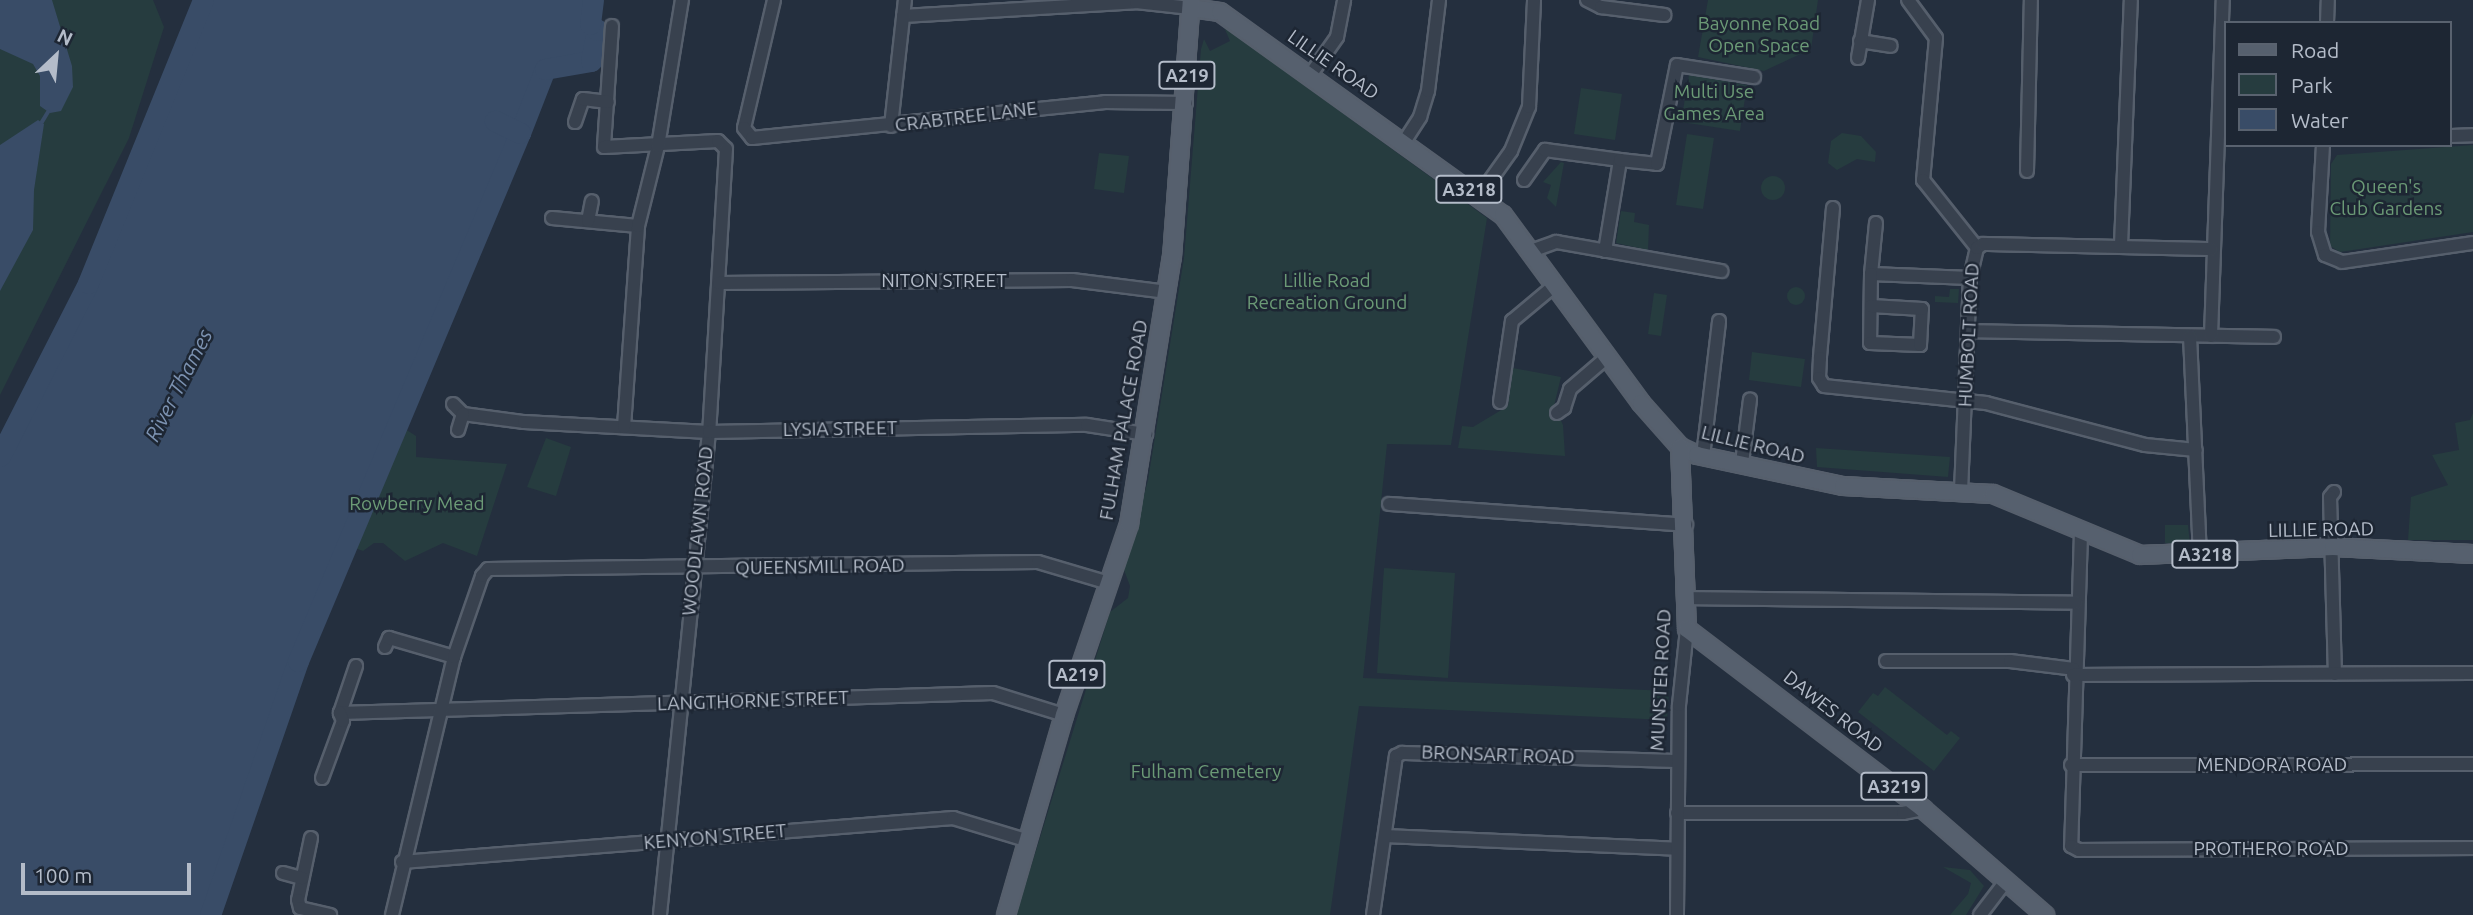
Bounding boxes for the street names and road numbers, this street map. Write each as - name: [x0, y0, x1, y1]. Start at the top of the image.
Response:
- street label: LILLIE ROAD: [1283, 25, 1383, 105]
- road number: A219: [1157, 60, 1217, 90]
- street label: CRABTREE LANE: [894, 97, 1038, 137]
- road number: A3218: [1434, 174, 1504, 204]
- street label: HUMBOLT ROAD: [1954, 262, 1984, 408]
- street label: NITON STREET: [881, 270, 1007, 292]
- street label: FULHAM PALACE ROAD: [1095, 318, 1153, 522]
- street label: LYSIA STREET: [783, 417, 897, 441]
- street label: LILLIE ROAD: [1699, 421, 1807, 469]
- street label: WOODLAWN ROAD: [678, 445, 718, 617]
- street label: LILLIE ROAD: [2268, 518, 2374, 542]
- road number: A3218: [2170, 540, 2240, 568]
- street label: QUEENSMILL ROAD: [735, 554, 905, 580]
- street label: MUNSTER ROAD: [1646, 608, 1676, 752]
- road number: A219: [1047, 660, 1107, 688]
- street label: DAWES ROAD: [1779, 666, 1887, 758]
- street label: LANGTHORNE STREET: [657, 686, 849, 716]
- street label: BRONSART ROAD: [1421, 741, 1575, 769]
- street label: MENDORA ROAD: [2197, 754, 2347, 776]
- road number: A3219: [1859, 772, 1929, 800]
- street label: KENYON STREET: [643, 819, 787, 855]
- street label: PROTHERO ROAD: [2193, 838, 2349, 860]

